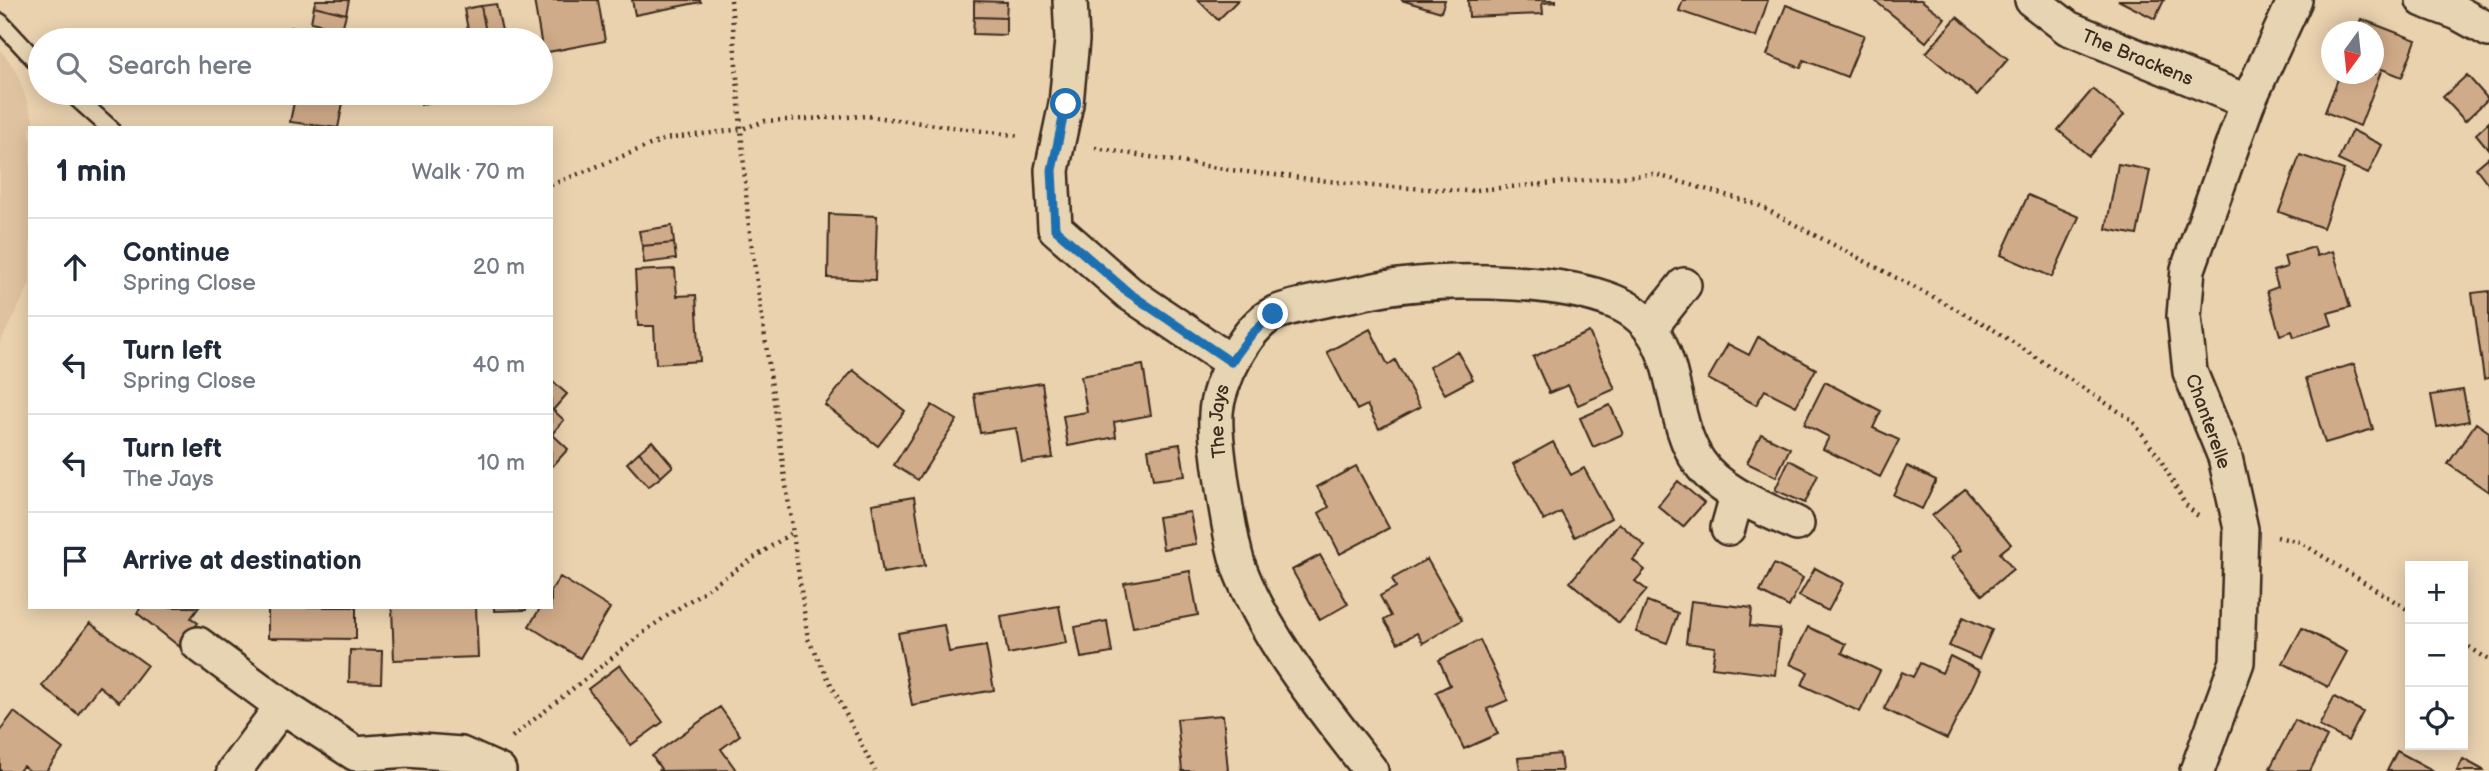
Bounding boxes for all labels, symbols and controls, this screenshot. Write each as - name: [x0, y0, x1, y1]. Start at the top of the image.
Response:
- north arrow: [2321, 21, 2384, 84]
- street label: The Brackens: [2078, 25, 2196, 91]
- search box: [28, 28, 553, 105]
- icon: search: [52, 48, 90, 86]
- text: Search here: [108, 51, 252, 82]
- route start: [1050, 88, 1081, 119]
- text: 1 min: [56, 154, 126, 190]
- text: Walk · 70 m: [411, 158, 525, 186]
- text: Continue: [123, 238, 230, 269]
- icon: ahead: [56, 248, 94, 286]
- text: 20 m: [473, 253, 525, 281]
- text: Spring Close: [123, 269, 256, 297]
- route end: [1257, 298, 1288, 329]
- text: Turn left: [123, 336, 222, 367]
- icon: left: [56, 346, 94, 384]
- text: 40 m: [472, 351, 525, 379]
- text: Spring Close: [123, 367, 256, 395]
- street label: Chanterelle: [2180, 371, 2235, 472]
- street label: The Jays: [1206, 381, 1235, 459]
- text: Turn left: [123, 434, 222, 465]
- icon: left: [56, 444, 94, 482]
- text: 10 m: [477, 449, 525, 477]
- text: The Jays: [123, 465, 214, 493]
- icon: arrive: [56, 542, 94, 580]
- text: Arrive at destination: [123, 546, 362, 577]
- map controls: [2405, 561, 2468, 750]
- button: +: [2405, 561, 2468, 624]
- button: −: [2405, 624, 2468, 687]
- button: locate: [2405, 687, 2468, 750]

